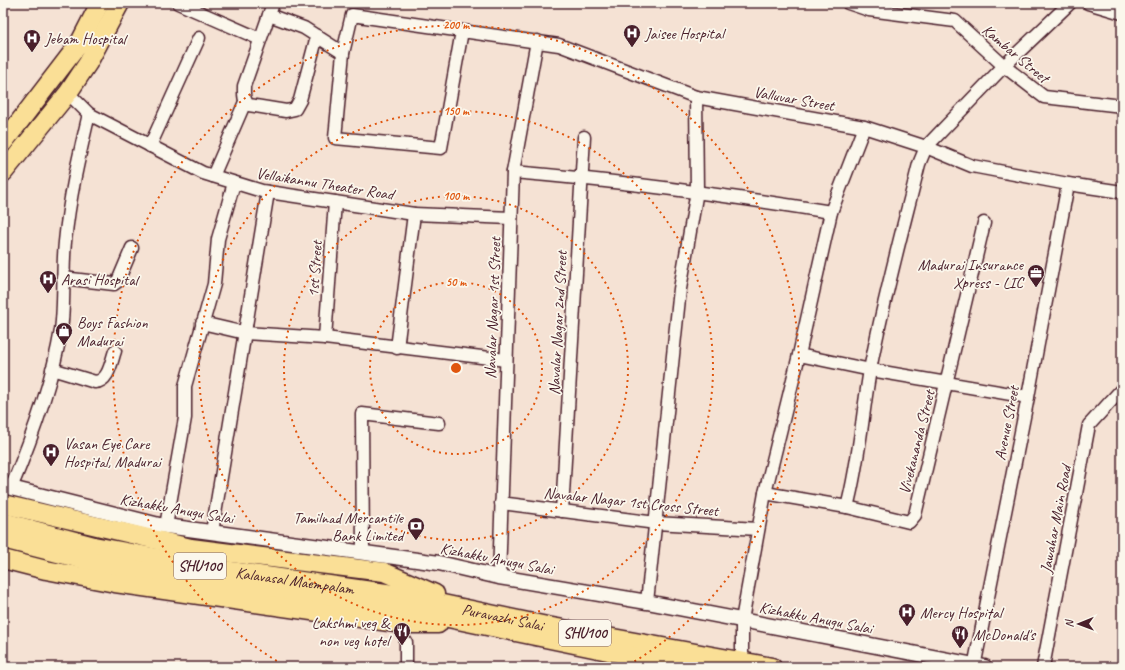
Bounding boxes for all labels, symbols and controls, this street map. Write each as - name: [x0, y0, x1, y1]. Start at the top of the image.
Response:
- text: 200 m: [443, 17, 470, 33]
- street label: Kambar Street: [978, 20, 1055, 89]
- hospital icon: Jaisee Hospital: [622, 23, 642, 48]
- place label: Jaisee Hospital: [644, 24, 727, 44]
- hospital icon: Jebam Hospital: [22, 28, 42, 53]
- place label: Jebam Hospital: [44, 29, 129, 49]
- street label: Valluvar Street: [752, 82, 837, 116]
- text: 150 m: [443, 103, 470, 119]
- street label: Vellaikannu Theater Road: [255, 163, 398, 205]
- text: 100 m: [443, 188, 470, 204]
- street label: Navalar Nagar 1st Street: [481, 235, 506, 379]
- street label: 1st Street: [303, 239, 327, 298]
- street label: Navalar Nagar 2nd Street: [544, 249, 572, 396]
- place label: Madurai Insurance Xpress - LIC: [918, 255, 1025, 293]
- office icon: Madurai Insurance Xpress - LIC: [1026, 263, 1046, 288]
- hospital icon: Arasi Hospital: [38, 269, 58, 294]
- place label: Arasi Hospital: [61, 270, 141, 290]
- text: 50 m: [446, 274, 467, 290]
- place label: Boys Fashion Madurai: [77, 313, 149, 351]
- shop icon: Boys Fashion Madurai: [54, 321, 74, 346]
- centre of rings: [449, 361, 463, 375]
- street label: Avenue Street: [990, 383, 1024, 462]
- street label: Vivekananda Street: [894, 387, 940, 496]
- place label: Vasan Eye Care Hospital, Madurai: [64, 434, 163, 472]
- hospital icon: Vasan Eye Care Hospital, Madurai: [41, 442, 61, 467]
- street label: Jawahar Main Road: [1036, 461, 1077, 576]
- street label: Navalar Nagar 1st Cross Street: [543, 483, 721, 521]
- street label: Kizhakku Anugu Salai: [118, 489, 237, 529]
- place label: Tamilnad Mercantile Bank Limited: [293, 508, 406, 546]
- bank icon: Tamilnad Mercantile Bank Limited: [406, 516, 426, 541]
- street label: Kizhakku Anugu Salai: [438, 538, 557, 580]
- road number: SHU100: [174, 553, 226, 579]
- street label: Kalavasal Maempalam: [234, 563, 357, 600]
- street label: Kizhakku Anugu Salai: [757, 597, 876, 639]
- street label: Puravazhi Salai: [460, 599, 547, 636]
- hospital icon: Mercy Hospital: [897, 602, 917, 627]
- place label: Mercy Hospital: [920, 603, 1005, 623]
- north arrow: [1059, 604, 1099, 644]
- place label: Lakshmi veg & non veg hotel: [312, 613, 392, 651]
- text: N: [1062, 618, 1076, 628]
- road number: SHU100: [559, 620, 611, 646]
- restaurant icon: Lakshmi veg & non veg hotel: [392, 621, 412, 646]
- restaurant icon: McDonald's: [950, 624, 970, 649]
- place label: McDonald's: [973, 625, 1037, 645]

